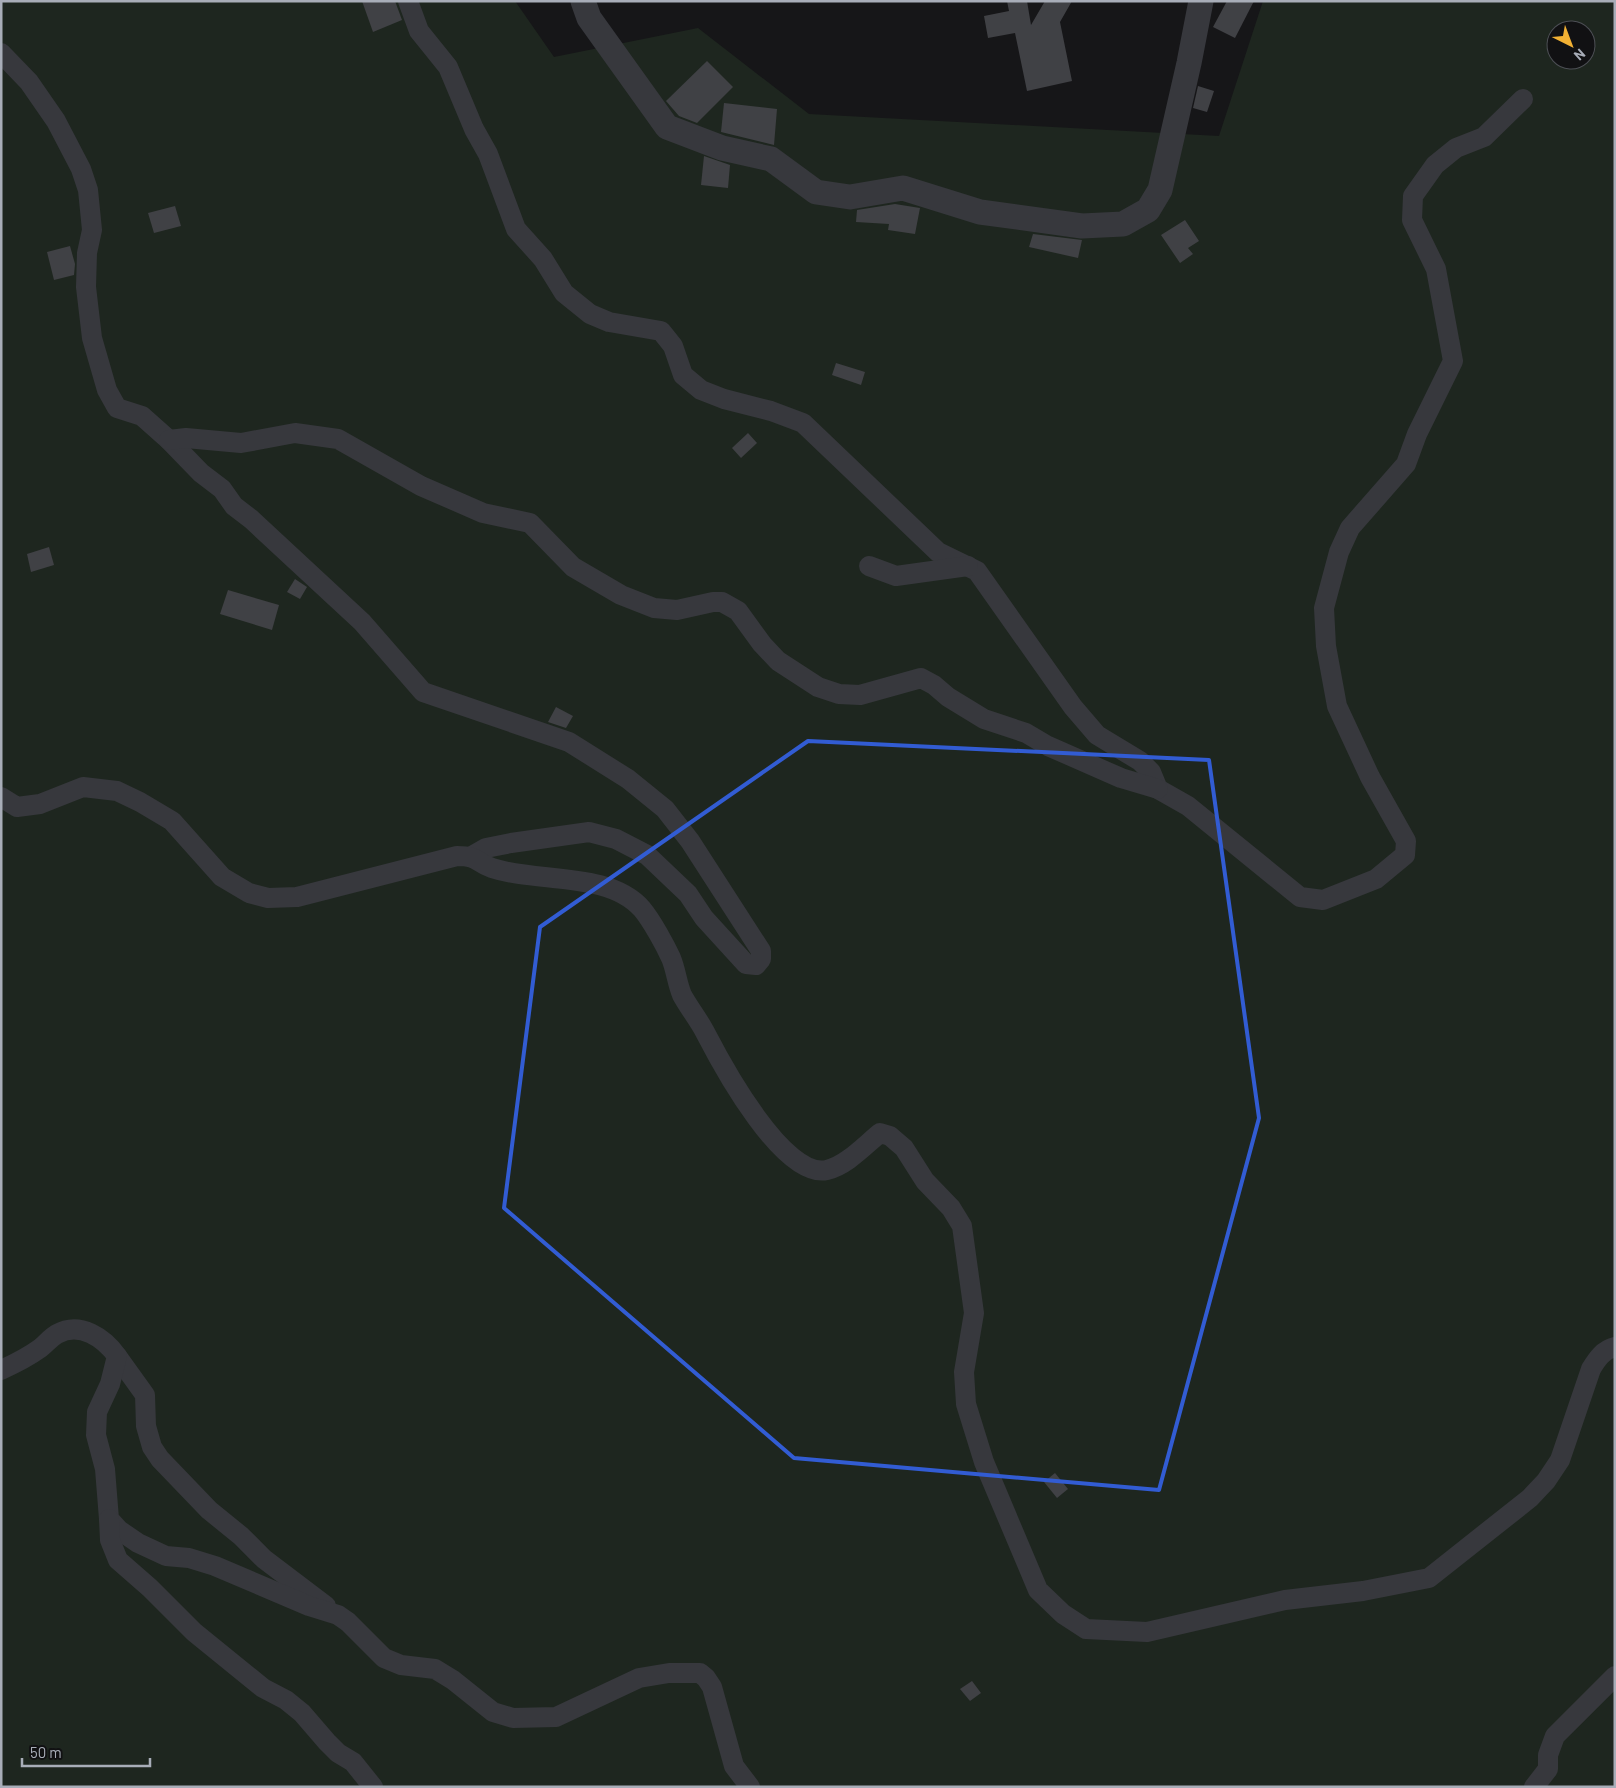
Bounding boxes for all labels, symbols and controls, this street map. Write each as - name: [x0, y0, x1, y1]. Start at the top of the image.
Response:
- north arrow: [1546, 20, 1596, 70]
- text: N: [1571, 46, 1589, 64]
- scale bar: [22, 1736, 150, 1768]
- text: 50 m: [30, 1743, 62, 1761]

